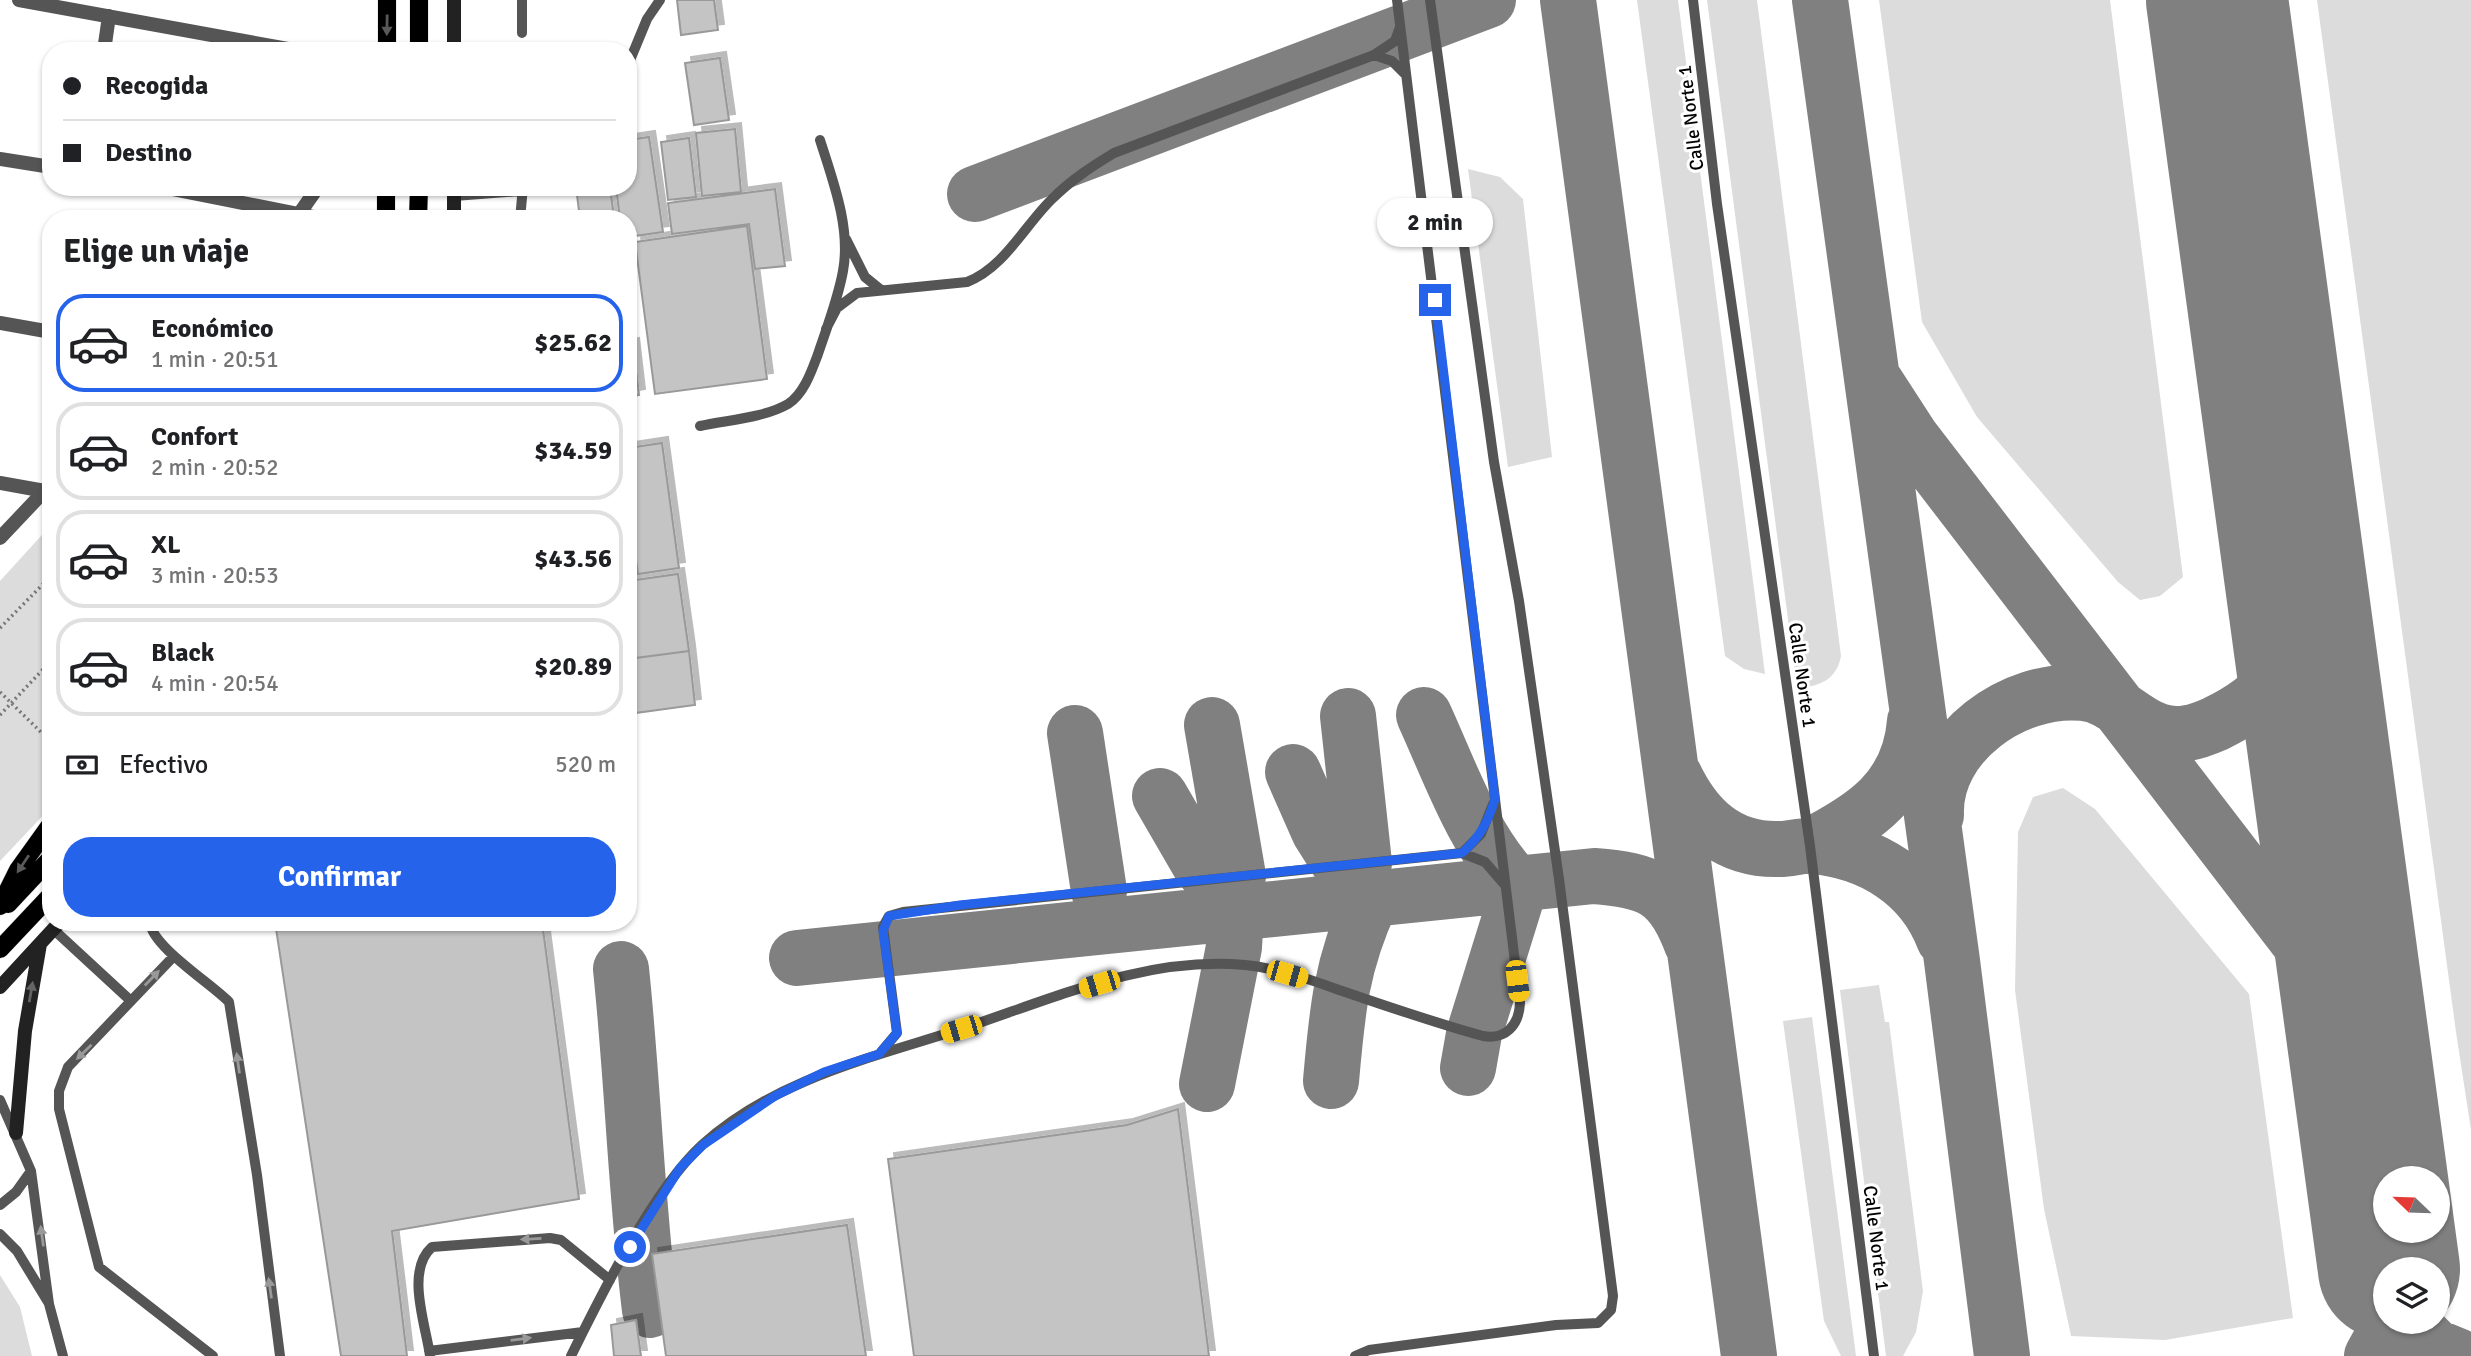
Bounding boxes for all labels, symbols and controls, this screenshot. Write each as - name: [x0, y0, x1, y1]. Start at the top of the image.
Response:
- one-way arrow: [381, 15, 393, 37]
- street label: Calle Norte 1: [1673, 64, 1709, 172]
- text: Recogida: [105, 70, 208, 102]
- text: Destino: [105, 137, 192, 169]
- callout: 2 min: [1377, 198, 1493, 247]
- text: 2 min: [1407, 208, 1463, 237]
- text: Elige un viaje: [63, 232, 249, 271]
- route end: [1419, 284, 1451, 316]
- icon: car: [67, 312, 130, 375]
- text: Económico: [151, 313, 274, 345]
- text: $25.62: [534, 327, 612, 359]
- text: 1 min · 20:51: [151, 345, 279, 374]
- icon: car: [67, 420, 130, 483]
- text: Confort: [151, 421, 238, 453]
- text: $34.59: [534, 435, 612, 467]
- text: 2 min · 20:52: [151, 453, 279, 482]
- icon: car: [67, 528, 130, 591]
- text: XL: [151, 529, 181, 561]
- text: $43.56: [534, 543, 612, 575]
- text: 3 min · 20:53: [151, 561, 279, 590]
- street label: Calle Norte 1: [1783, 621, 1821, 729]
- icon: car: [67, 636, 130, 699]
- text: Black: [151, 637, 214, 669]
- text: $20.89: [534, 651, 612, 683]
- text: 4 min · 20:54: [151, 669, 279, 698]
- icon: cash: [63, 746, 101, 784]
- text: Efectivo: [119, 749, 208, 781]
- text: 520 m: [555, 750, 616, 779]
- button: Confirmar: [63, 837, 616, 917]
- one-way arrow: [16, 855, 30, 873]
- car: [1264, 958, 1311, 990]
- car: [1505, 959, 1530, 1003]
- car: [1076, 968, 1123, 1000]
- one-way arrow: [144, 970, 161, 987]
- one-way arrow: [26, 981, 37, 1003]
- car: [938, 1013, 985, 1045]
- one-way arrow: [76, 1043, 93, 1059]
- one-way arrow: [233, 1052, 244, 1074]
- north arrow: [2373, 1166, 2450, 1242]
- map controls: [2373, 1166, 2450, 1334]
- street label: Calle Norte 1: [1858, 1184, 1894, 1292]
- one-way arrow: [36, 1225, 47, 1247]
- route start: [614, 1231, 646, 1263]
- one-way arrow: [520, 1234, 542, 1245]
- button: layers: [2373, 1257, 2450, 1334]
- one-way arrow: [265, 1277, 276, 1299]
- one-way arrow: [510, 1334, 532, 1345]

